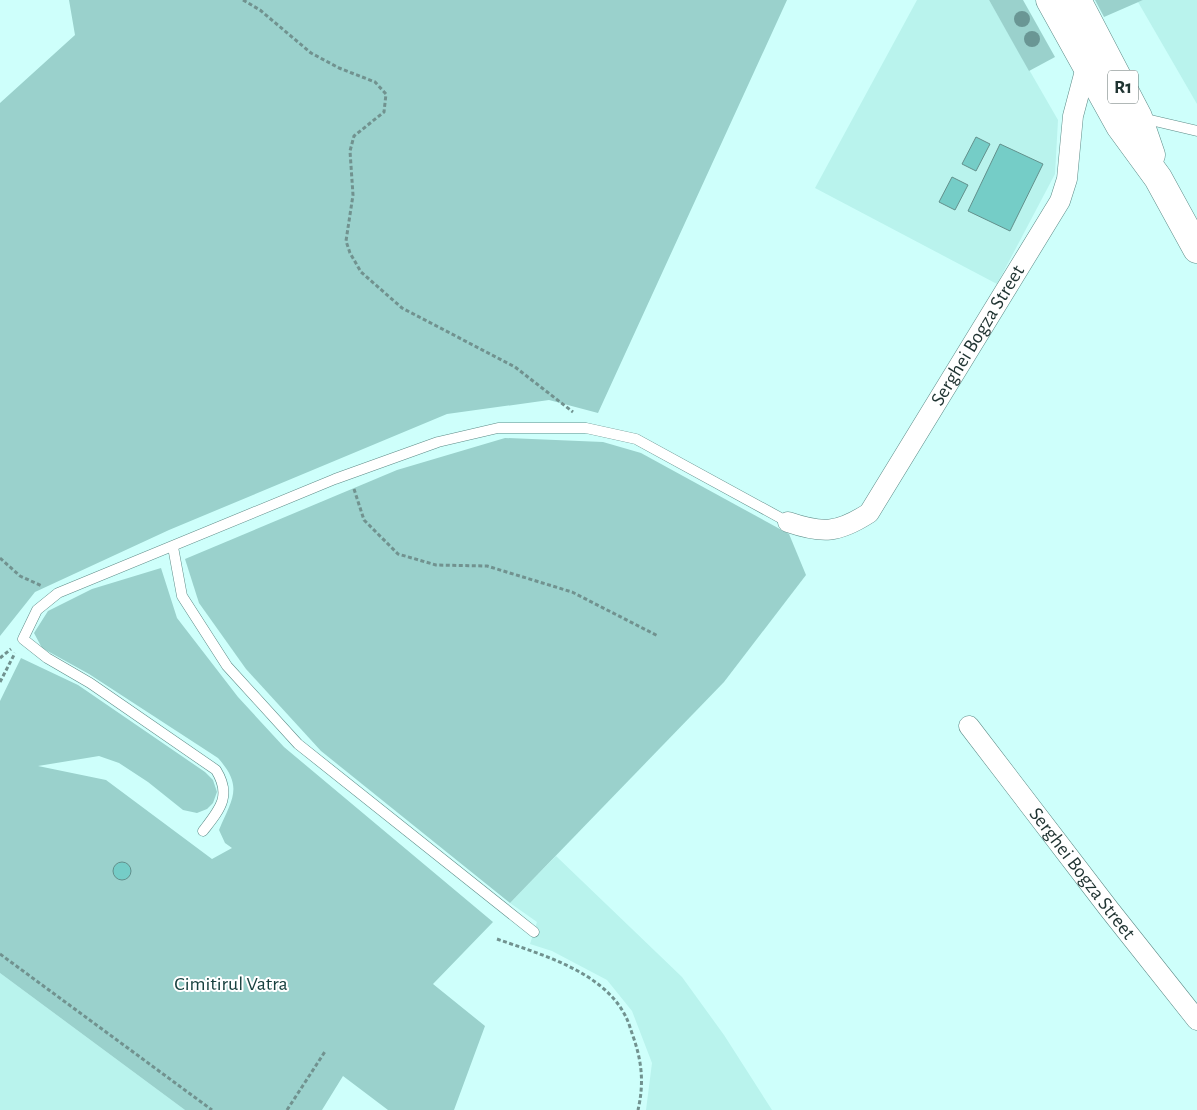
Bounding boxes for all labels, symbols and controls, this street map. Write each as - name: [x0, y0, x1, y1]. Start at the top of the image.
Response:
- road number: R1: [1108, 70, 1138, 104]
- street label: Serghei Bogza Street: [927, 261, 1028, 409]
- street label: Serghei Bogza Street: [1025, 804, 1139, 944]
- park label: Cimitirul Vatra: [174, 974, 288, 994]

